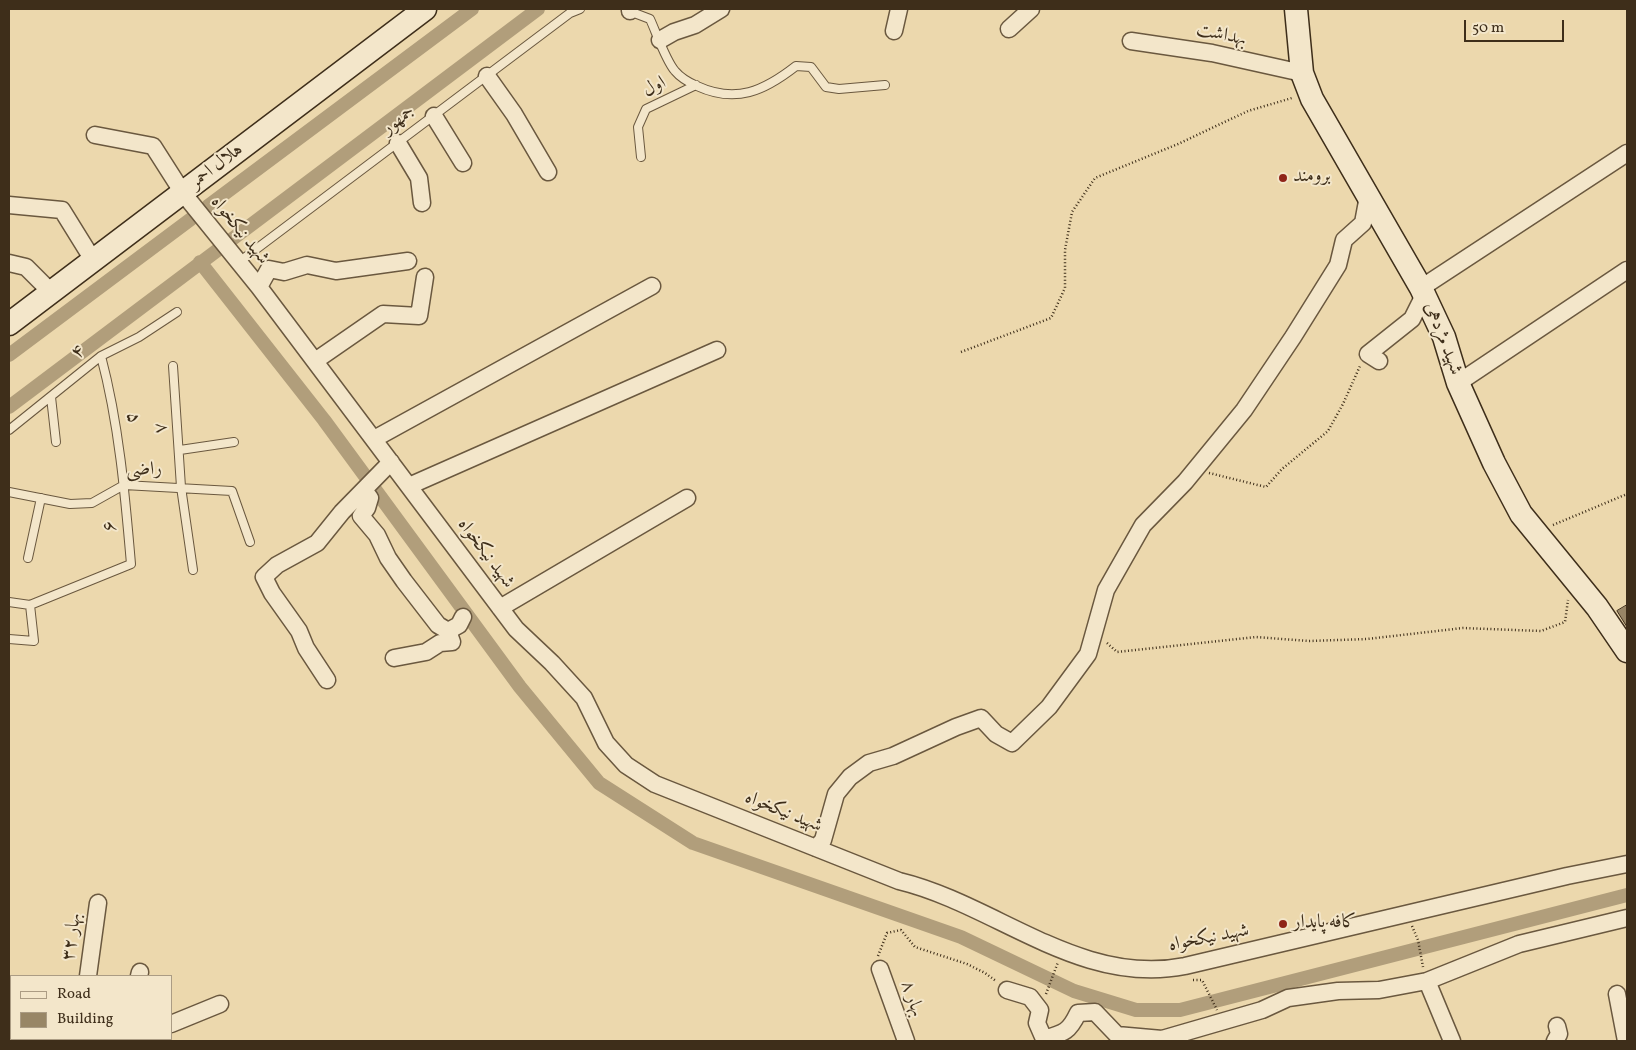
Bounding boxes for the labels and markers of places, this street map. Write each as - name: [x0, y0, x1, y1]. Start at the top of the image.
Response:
- place label: برومند: [1293, 167, 1331, 189]
- marker: برومند: [1277, 172, 1289, 184]
- place label: کافه پایدار: [1293, 913, 1356, 935]
- marker: کافه پایدار: [1277, 918, 1289, 930]

